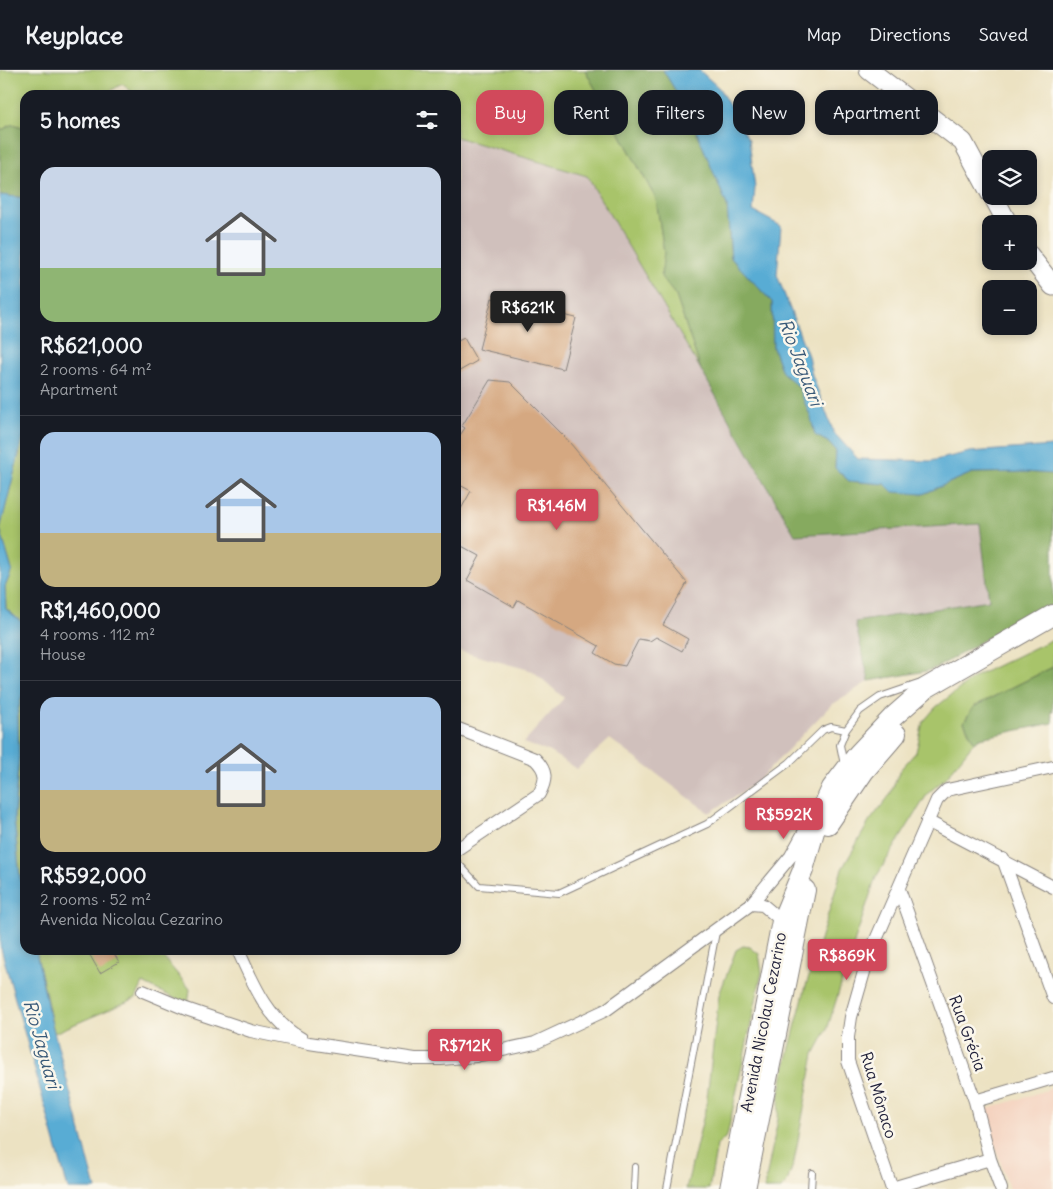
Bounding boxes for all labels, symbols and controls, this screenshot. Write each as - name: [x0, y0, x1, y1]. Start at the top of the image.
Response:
- text: Keyplace: [25, 20, 123, 50]
- text: Map: [806, 23, 841, 46]
- text: Directions: [869, 23, 951, 46]
- text: Saved: [979, 23, 1028, 46]
- chip: Buy: [476, 90, 544, 135]
- chip: Rent: [554, 90, 628, 135]
- chip: Filters: [638, 90, 723, 135]
- chip: New: [733, 90, 805, 135]
- chip: Apartment: [815, 90, 938, 135]
- icon: filters: [413, 106, 441, 134]
- text: 5 homes: [40, 107, 120, 134]
- map controls: [982, 150, 1037, 335]
- button: layers: [982, 150, 1037, 205]
- icon: home: [196, 199, 286, 289]
- button: +: [982, 215, 1037, 270]
- button: −: [982, 280, 1037, 335]
- pin: R$621K: [487, 290, 569, 333]
- text: R$621K: [501, 297, 555, 317]
- water label: Rio Jaguari: [774, 315, 829, 411]
- text: R$621,000: [40, 332, 143, 359]
- text: 2 rooms · 64 m²: [40, 359, 152, 379]
- text: Apartment: [40, 379, 118, 399]
- icon: home: [196, 465, 286, 555]
- pin: R$1.46M: [511, 488, 603, 531]
- text: R$1.46M: [527, 495, 587, 515]
- text: R$1,460,000: [40, 597, 161, 624]
- text: 4 rooms · 112 m²: [40, 624, 155, 644]
- text: House: [40, 644, 86, 664]
- icon: home: [196, 730, 286, 820]
- pin: R$592K: [743, 798, 825, 840]
- text: R$592K: [756, 804, 812, 824]
- text: R$592,000: [40, 862, 147, 889]
- text: 2 rooms · 52 m²: [40, 889, 151, 909]
- text: Avenida Nicolau Cezarino: [40, 909, 223, 929]
- street label: Avenida Nicolau Cezarino: [736, 930, 790, 1114]
- pin: R$869K: [806, 938, 888, 981]
- text: R$869K: [819, 945, 875, 965]
- street label: Rua Grécia: [945, 992, 991, 1074]
- water label: Rio Jaguari: [18, 997, 66, 1093]
- pin: R$712K: [424, 1028, 506, 1071]
- text: R$712K: [439, 1035, 491, 1055]
- street label: Rua Mônaco: [856, 1049, 902, 1141]

